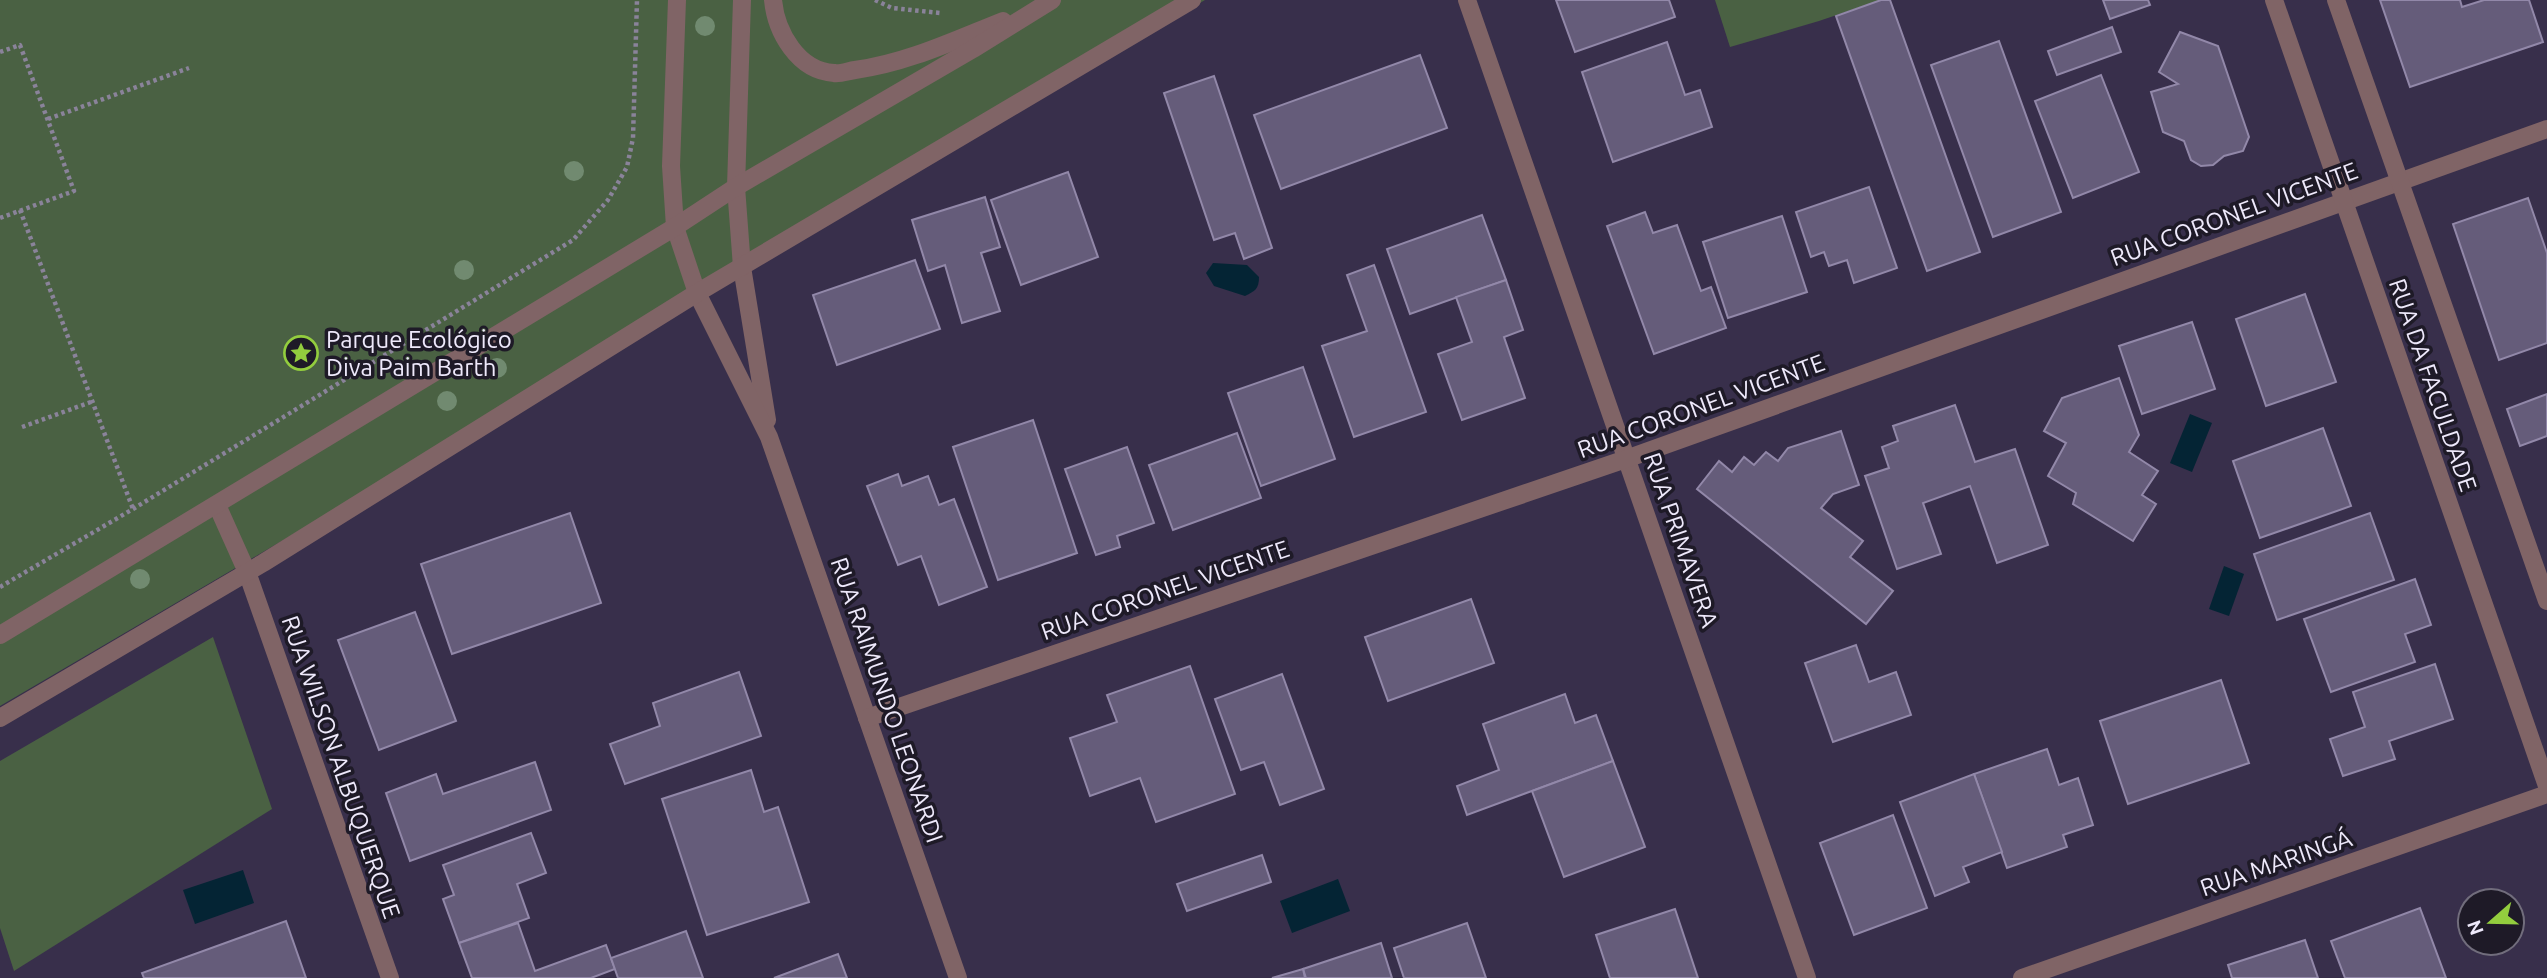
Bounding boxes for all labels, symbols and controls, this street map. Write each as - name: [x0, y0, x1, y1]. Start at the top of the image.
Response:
- street label: RUA CORONEL VICENTE: [2107, 157, 2361, 271]
- street label: RUA DA FACULDADE: [2384, 275, 2482, 495]
- place label: Parque Ecológico Diva Paim Barth: [326, 326, 512, 381]
- place icon: Parque Ecológico Diva Paim Barth: [282, 334, 320, 372]
- street label: RUA CORONEL VICENTE: [1574, 349, 1828, 463]
- street label: RUA PRIMAVERA: [1638, 449, 1724, 631]
- street label: RUA CORONEL VICENTE: [1037, 535, 1293, 645]
- street label: RUA RAIMUNDO LEONARDI: [825, 554, 949, 846]
- street label: RUA WILSON ALBUQUERQUE: [276, 612, 406, 922]
- street label: RUA MARINGÁ: [2196, 823, 2356, 902]
- north arrow: [2456, 887, 2526, 957]
- text: N: [2462, 917, 2488, 938]

